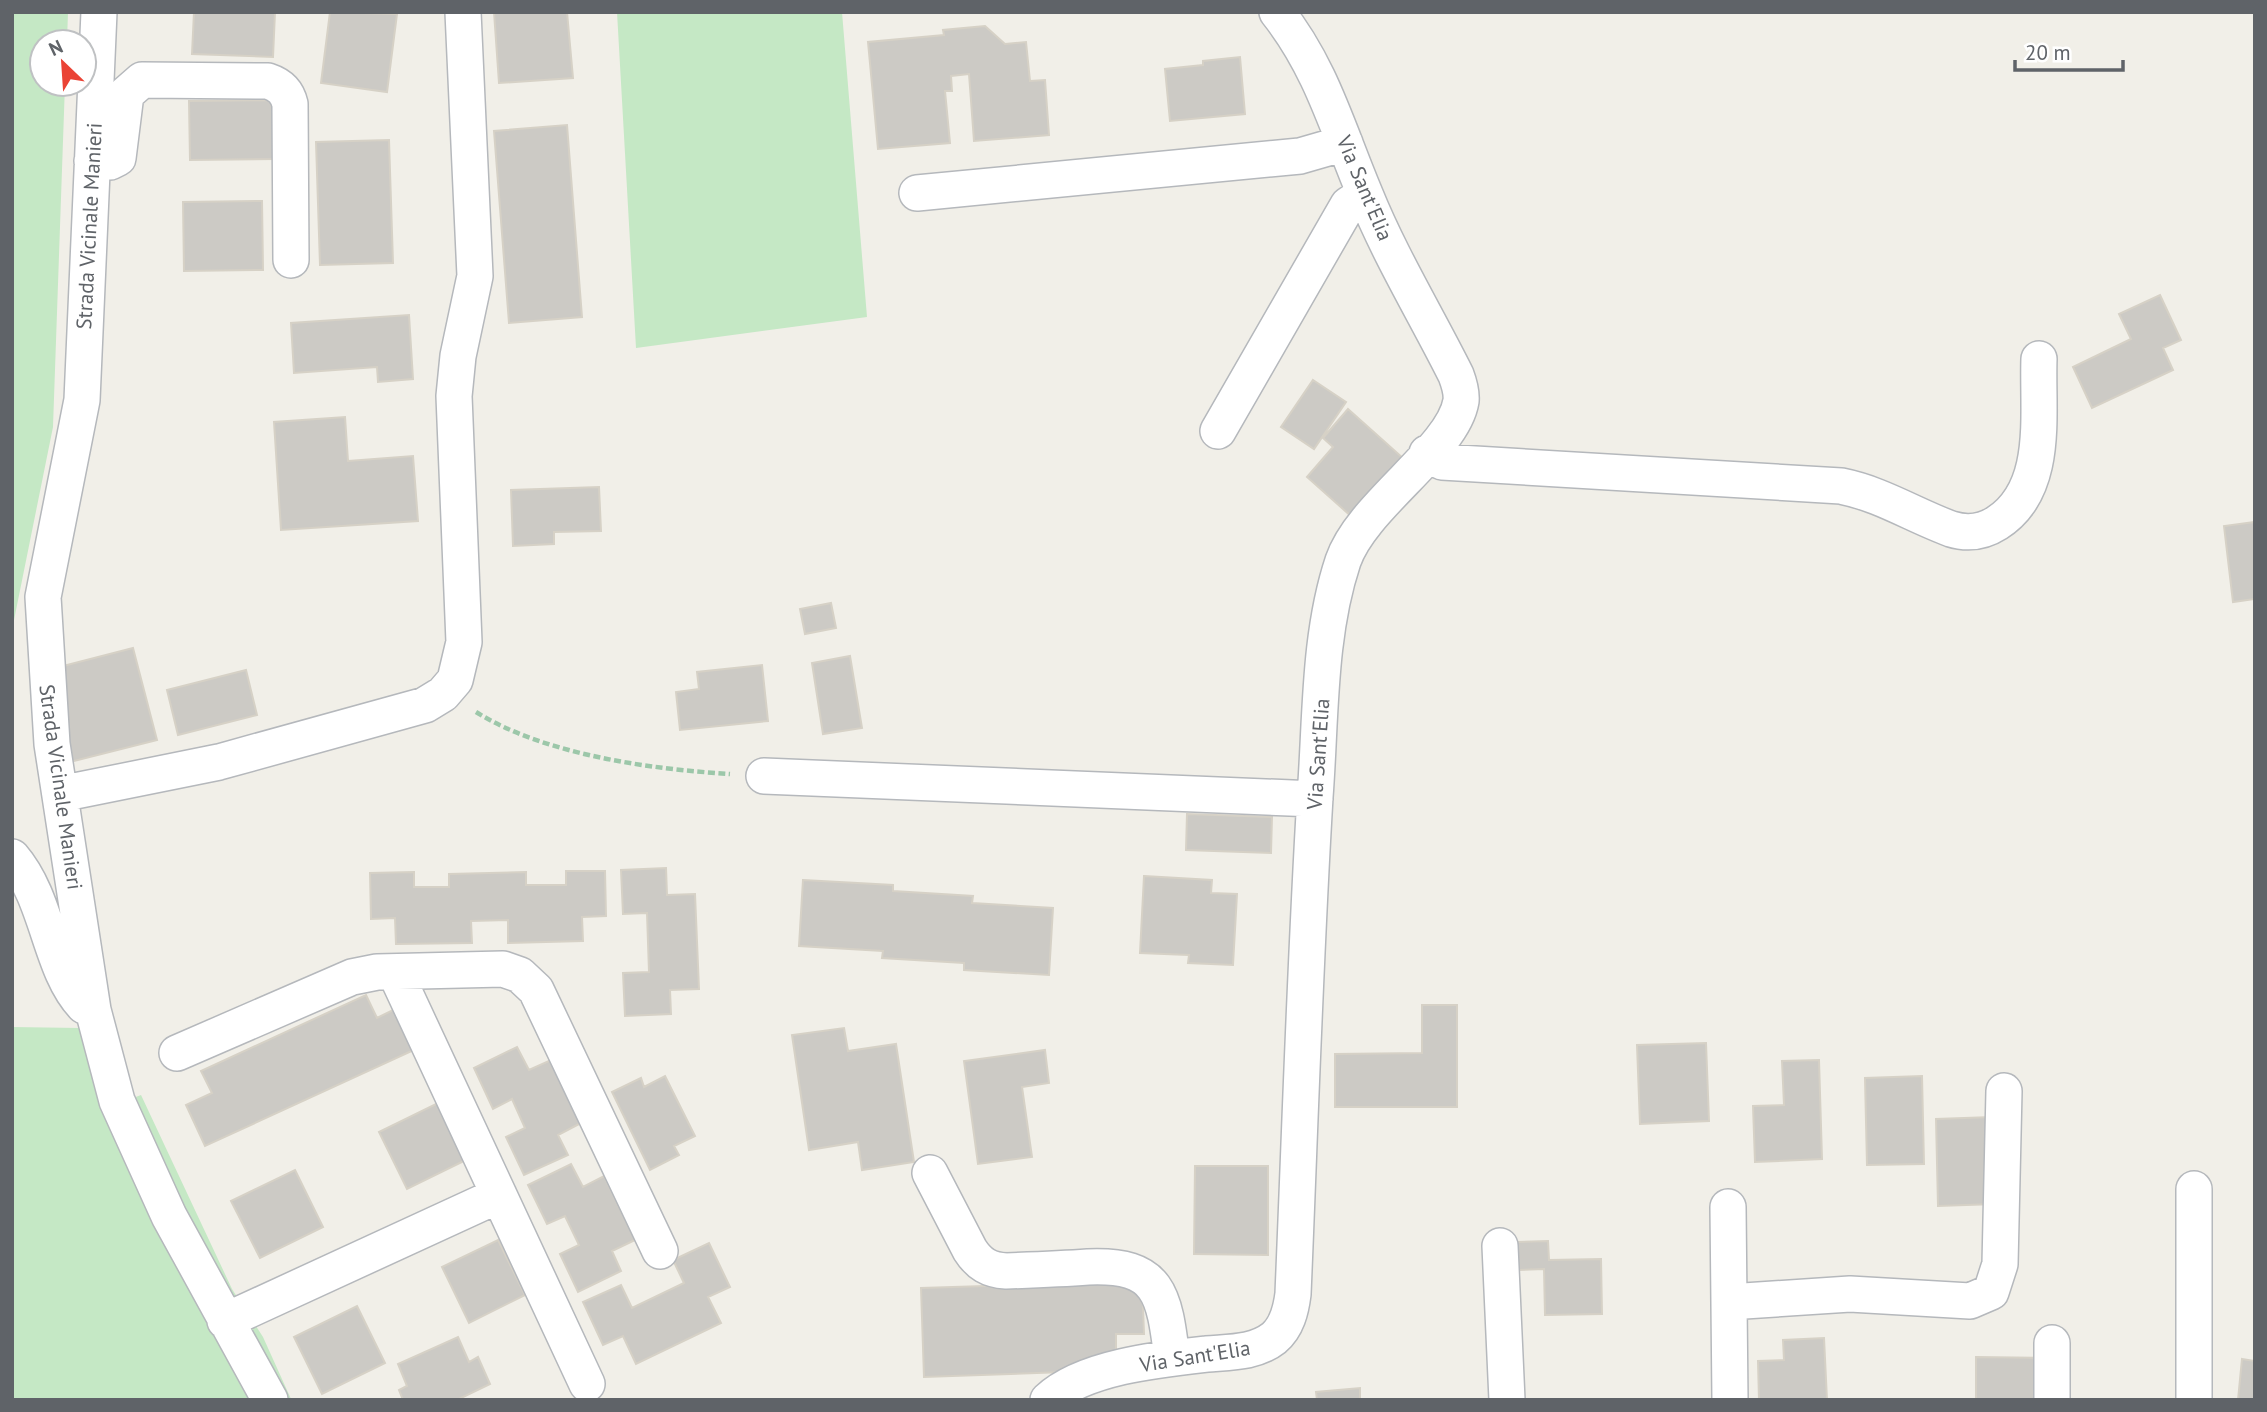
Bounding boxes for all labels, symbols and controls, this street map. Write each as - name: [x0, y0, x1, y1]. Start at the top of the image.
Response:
- north arrow: [28, 28, 98, 98]
- scale bar: [2015, 28, 2124, 72]
- text: N: [45, 34, 67, 61]
- text: 20 m: [2025, 39, 2071, 66]
- street label: Strada Vicinale Manieri: [70, 122, 108, 330]
- street label: Via Sant'Elia: [1330, 130, 1399, 245]
- street label: Strada Vicinale Manieri: [33, 683, 89, 891]
- street label: Via Sant'Elia: [1301, 697, 1335, 812]
- street label: Via Sant'Elia: [1137, 1334, 1252, 1378]

